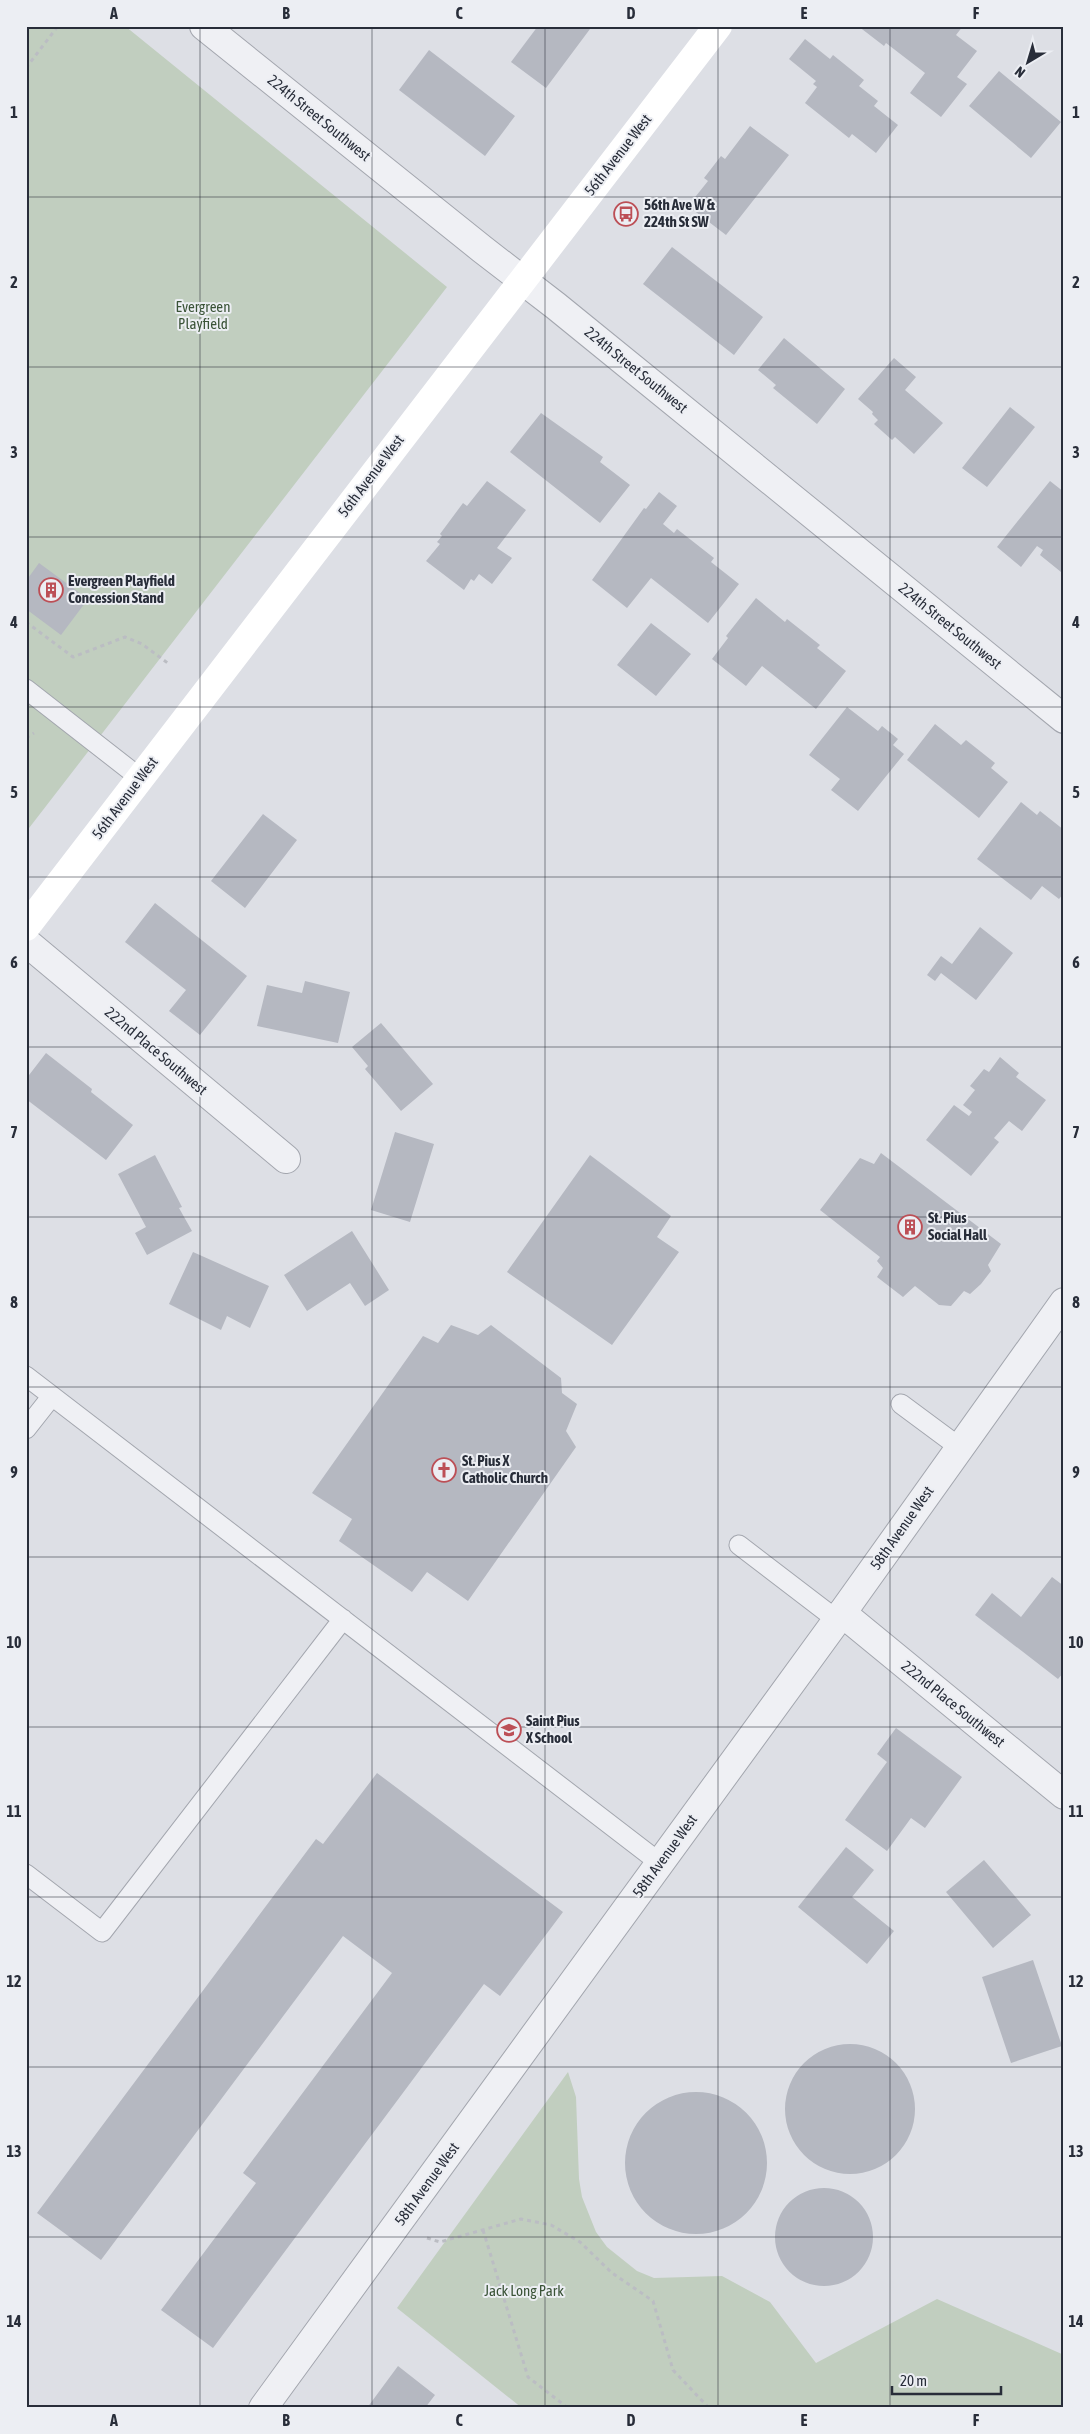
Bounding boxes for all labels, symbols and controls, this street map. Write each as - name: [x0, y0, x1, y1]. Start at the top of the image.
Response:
- text: A: [109, 4, 118, 22]
- text: B: [282, 4, 290, 22]
- text: C: [455, 4, 463, 22]
- text: D: [627, 4, 636, 22]
- text: E: [801, 4, 808, 22]
- text: F: [973, 4, 980, 22]
- north arrow: [1002, 38, 1052, 88]
- text: N: [1012, 63, 1028, 81]
- street label: 224th Street Southwest: [265, 71, 374, 164]
- text: 1: [10, 103, 18, 121]
- text: 1: [1072, 103, 1080, 121]
- street label: 56th Avenue West: [581, 111, 655, 199]
- place label: 56th Ave W & 224th St SW: [644, 196, 715, 230]
- bus stop icon: 56th Ave W & 224th St SW: [613, 201, 639, 227]
- text: 2: [10, 273, 18, 291]
- text: 2: [1072, 273, 1080, 291]
- park label: Evergreen Playfield: [176, 298, 230, 332]
- street label: 224th Street Southwest: [582, 323, 691, 416]
- street label: 56th Avenue West: [334, 431, 407, 520]
- text: 3: [10, 443, 18, 461]
- text: 3: [1072, 443, 1080, 461]
- place label: Evergreen Playfield Concession Stand: [68, 572, 175, 606]
- building icon: Evergreen Playfield Concession Stand: [38, 577, 64, 603]
- street label: 224th Street Southwest: [896, 579, 1005, 672]
- text: 4: [9, 613, 18, 631]
- text: 4: [1071, 613, 1080, 631]
- street label: 56th Avenue West: [88, 753, 161, 842]
- text: 5: [10, 783, 18, 801]
- text: 5: [1072, 783, 1080, 801]
- text: 6: [10, 953, 18, 971]
- text: 6: [1072, 953, 1080, 971]
- street label: 222nd Place Southwest: [102, 1003, 211, 1098]
- text: 7: [10, 1123, 18, 1141]
- text: 7: [1072, 1123, 1080, 1141]
- place label: St. Pius Social Hall: [928, 1209, 988, 1243]
- building icon: St. Pius Social Hall: [897, 1214, 923, 1240]
- text: 8: [10, 1293, 18, 1311]
- text: 8: [1072, 1293, 1080, 1311]
- place label: St. Pius X Catholic Church: [462, 1452, 548, 1486]
- church icon: St. Pius X Catholic Church: [431, 1457, 457, 1483]
- text: 9: [10, 1463, 18, 1481]
- text: 9: [1072, 1463, 1080, 1481]
- street label: 58th Avenue West: [866, 1483, 937, 1573]
- text: 10: [6, 1633, 22, 1651]
- text: 10: [1068, 1633, 1084, 1651]
- street label: 222nd Place Southwest: [898, 1657, 1008, 1750]
- place label: Saint Pius X School: [525, 1712, 580, 1746]
- school or university icon: Saint Pius X School: [496, 1717, 522, 1743]
- text: 11: [6, 1802, 22, 1820]
- text: 11: [1068, 1802, 1084, 1820]
- street label: 58th Avenue West: [629, 1811, 700, 1900]
- text: 12: [6, 1972, 22, 1990]
- text: 12: [1068, 1972, 1084, 1990]
- street label: 58th Avenue West: [391, 2139, 462, 2228]
- text: 13: [6, 2142, 22, 2160]
- text: 13: [1068, 2142, 1084, 2160]
- park label: Jack Long Park: [484, 2282, 564, 2299]
- text: 14: [6, 2312, 22, 2330]
- text: 14: [1068, 2312, 1084, 2330]
- scale bar: [892, 2364, 1001, 2396]
- text: 20 m: [900, 2372, 927, 2389]
- text: A: [109, 2411, 118, 2429]
- text: B: [282, 2411, 290, 2429]
- text: C: [455, 2411, 463, 2429]
- text: D: [627, 2411, 636, 2429]
- text: E: [801, 2411, 808, 2429]
- text: F: [973, 2411, 980, 2429]

